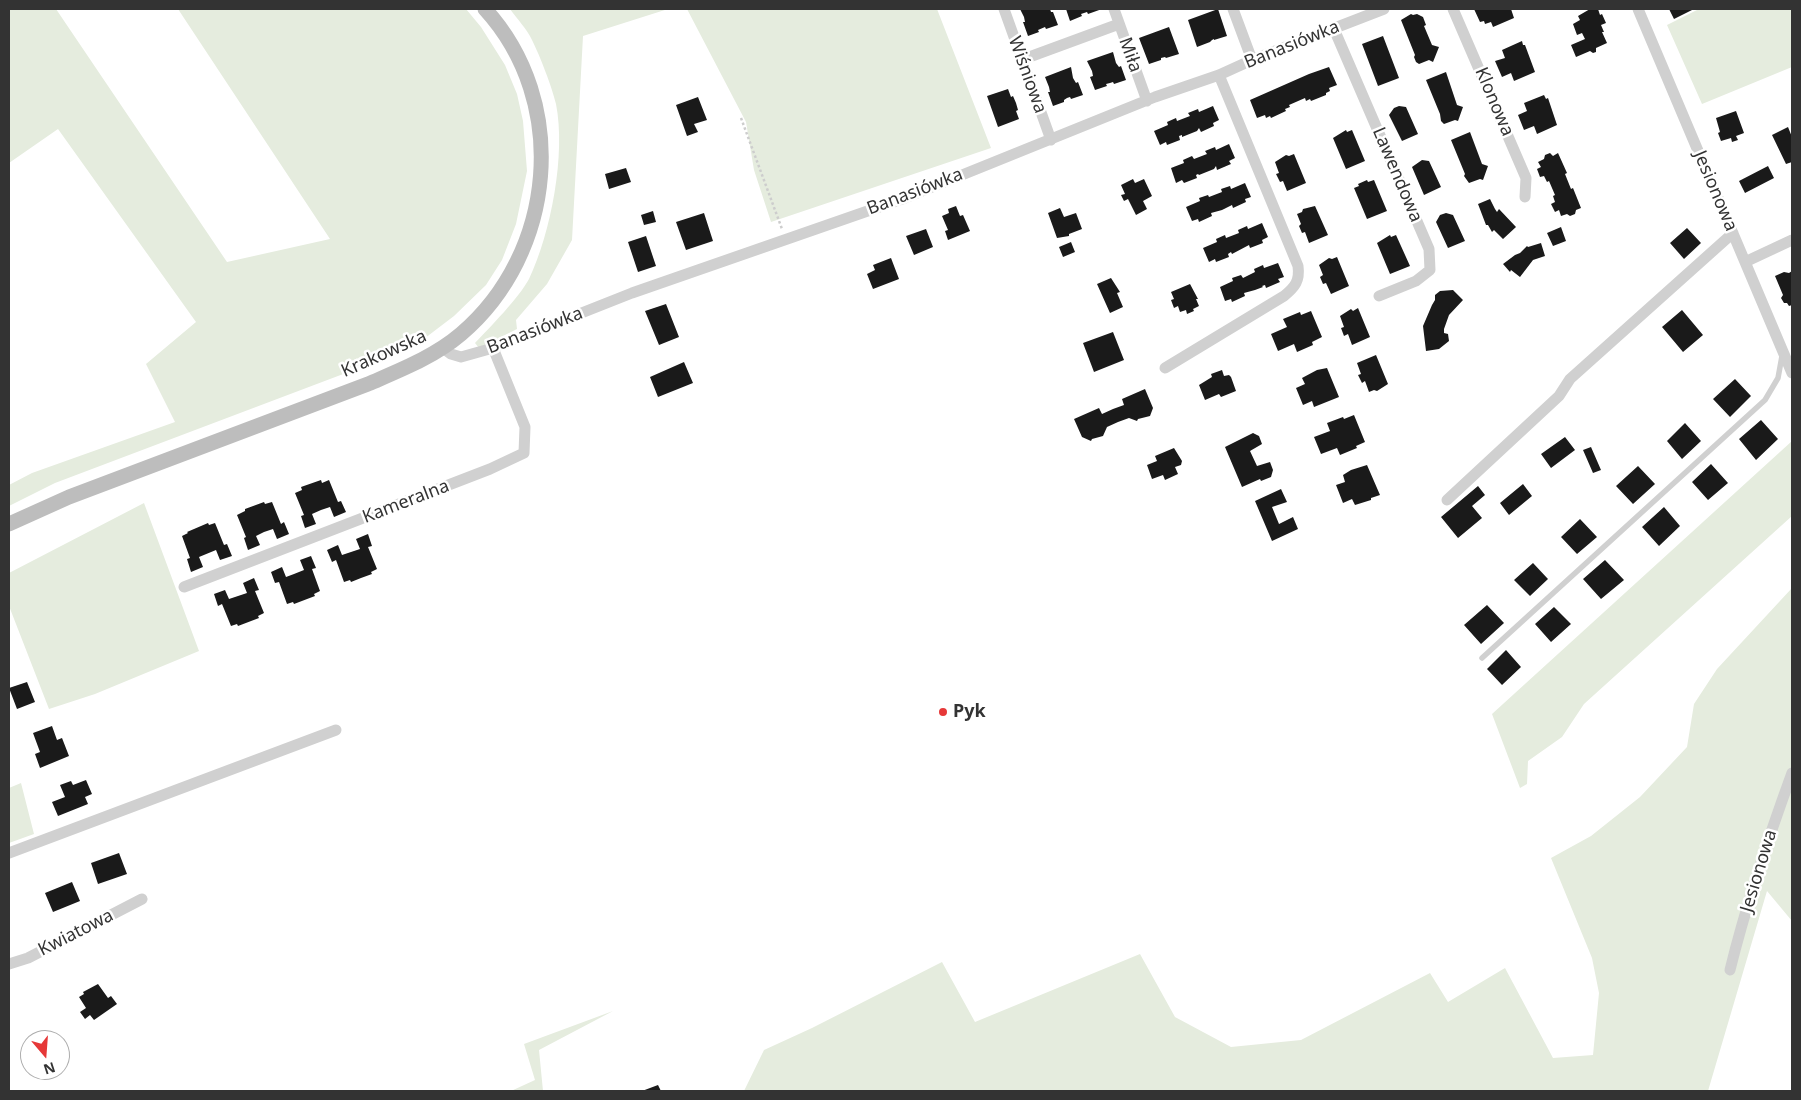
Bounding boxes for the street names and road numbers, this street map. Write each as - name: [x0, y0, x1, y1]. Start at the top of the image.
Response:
- street label: Banasiówka: [1241, 16, 1343, 74]
- street label: Wiśniowa: [1003, 33, 1051, 117]
- street label: Miła: [1114, 35, 1146, 75]
- street label: Klonowa: [1470, 64, 1518, 140]
- street label: Lawendowa: [1367, 124, 1427, 226]
- street label: Jesionowa: [1688, 148, 1742, 234]
- street label: Banasiówka: [864, 164, 966, 220]
- street label: Banasiówka: [484, 303, 586, 359]
- street label: Krakowska: [338, 326, 430, 382]
- street label: Kameralna: [360, 476, 452, 528]
- street label: Jesionowa: [1736, 827, 1782, 915]
- street label: Kwiatowa: [35, 905, 117, 961]

